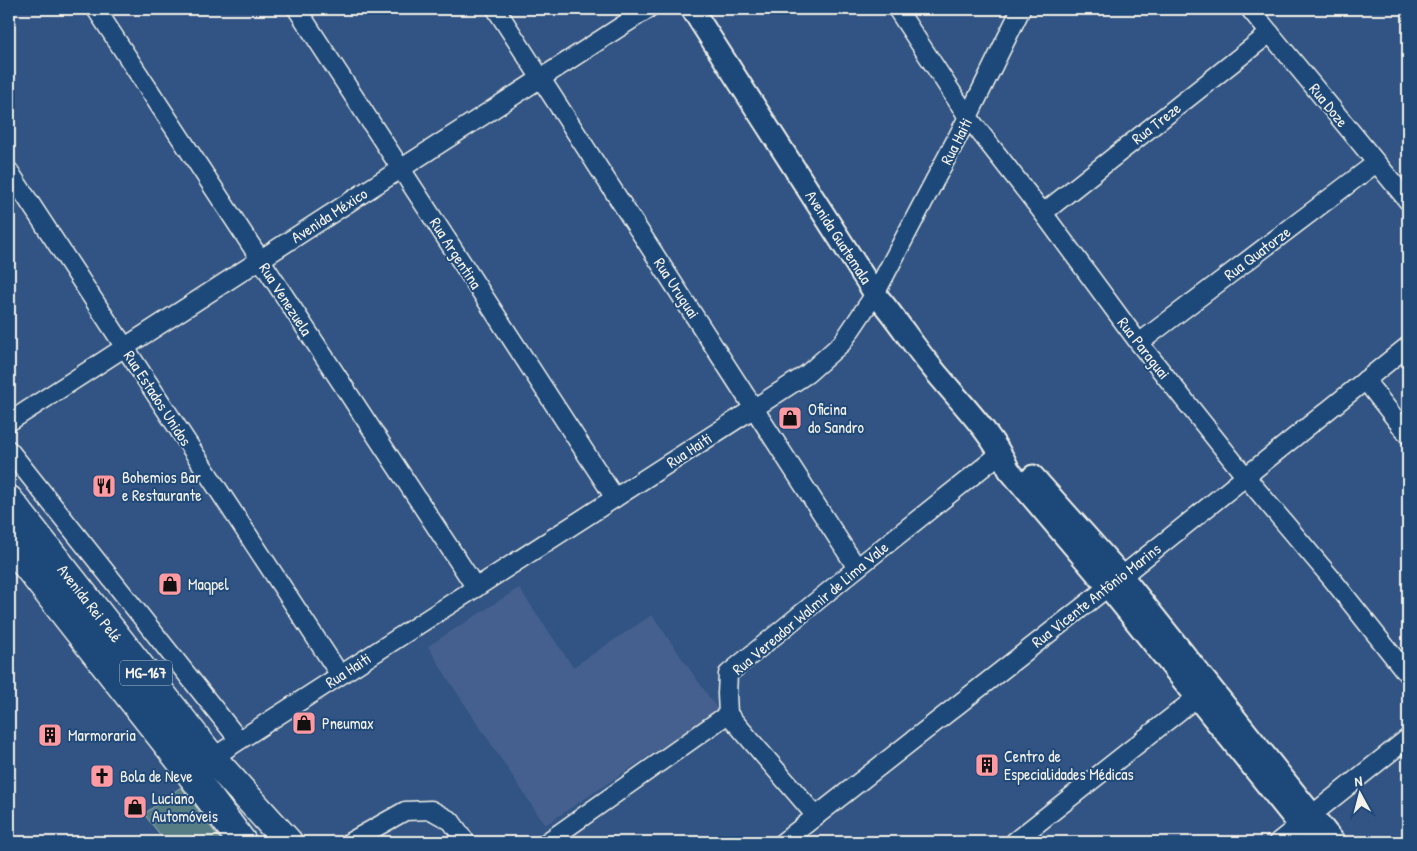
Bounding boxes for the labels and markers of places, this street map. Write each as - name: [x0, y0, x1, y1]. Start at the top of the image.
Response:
- place label: Oficina do Sandro: [808, 398, 865, 438]
- shop icon: Oficina do Sandro: [777, 405, 803, 431]
- place label: Bohemios Bar e Restaurante: [122, 466, 202, 506]
- restaurant icon: Bohemios Bar e Restaurante: [91, 473, 117, 499]
- shop icon: Maqpel: [157, 571, 183, 597]
- place label: Maqpel: [188, 573, 229, 595]
- shop icon: Pneumax: [291, 710, 317, 736]
- place label: Pneumax: [322, 712, 374, 734]
- building icon: Marmoraria: [37, 722, 63, 748]
- place label: Marmoraria: [68, 724, 136, 746]
- place label: Centro de Especialidades Médicas: [1004, 745, 1134, 785]
- building icon: Centro de Especialidades Médicas: [974, 752, 1000, 778]
- church icon: Bola de Neve: [89, 763, 115, 789]
- place label: Bola de Neve: [120, 765, 193, 787]
- place label: Luciano Automóveis: [152, 787, 218, 827]
- shop icon: Luciano Automóveis: [122, 794, 148, 820]

